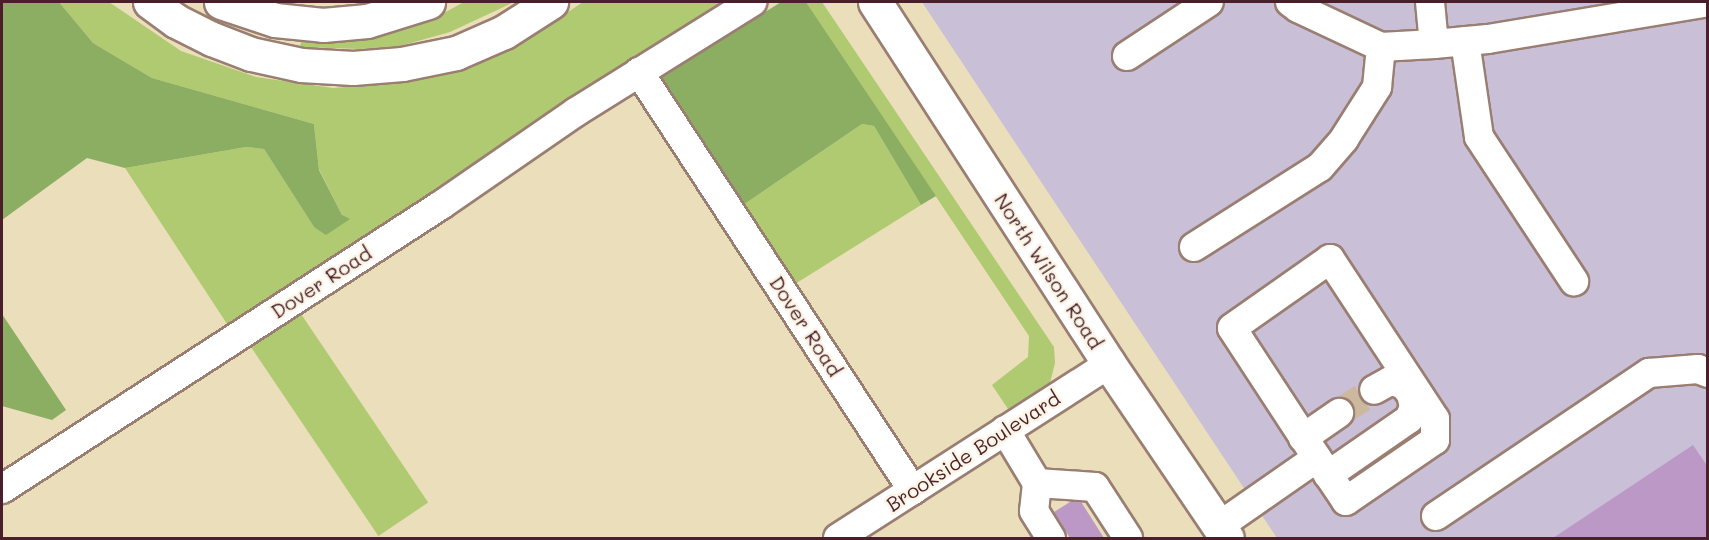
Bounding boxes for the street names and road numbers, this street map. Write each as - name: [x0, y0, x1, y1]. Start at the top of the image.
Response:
- street label: North Wilson Road: [990, 189, 1108, 353]
- street label: Dover Road: [266, 241, 376, 323]
- street label: Dover Road: [765, 271, 847, 381]
- street label: Brookside Boulevard: [882, 386, 1064, 516]

